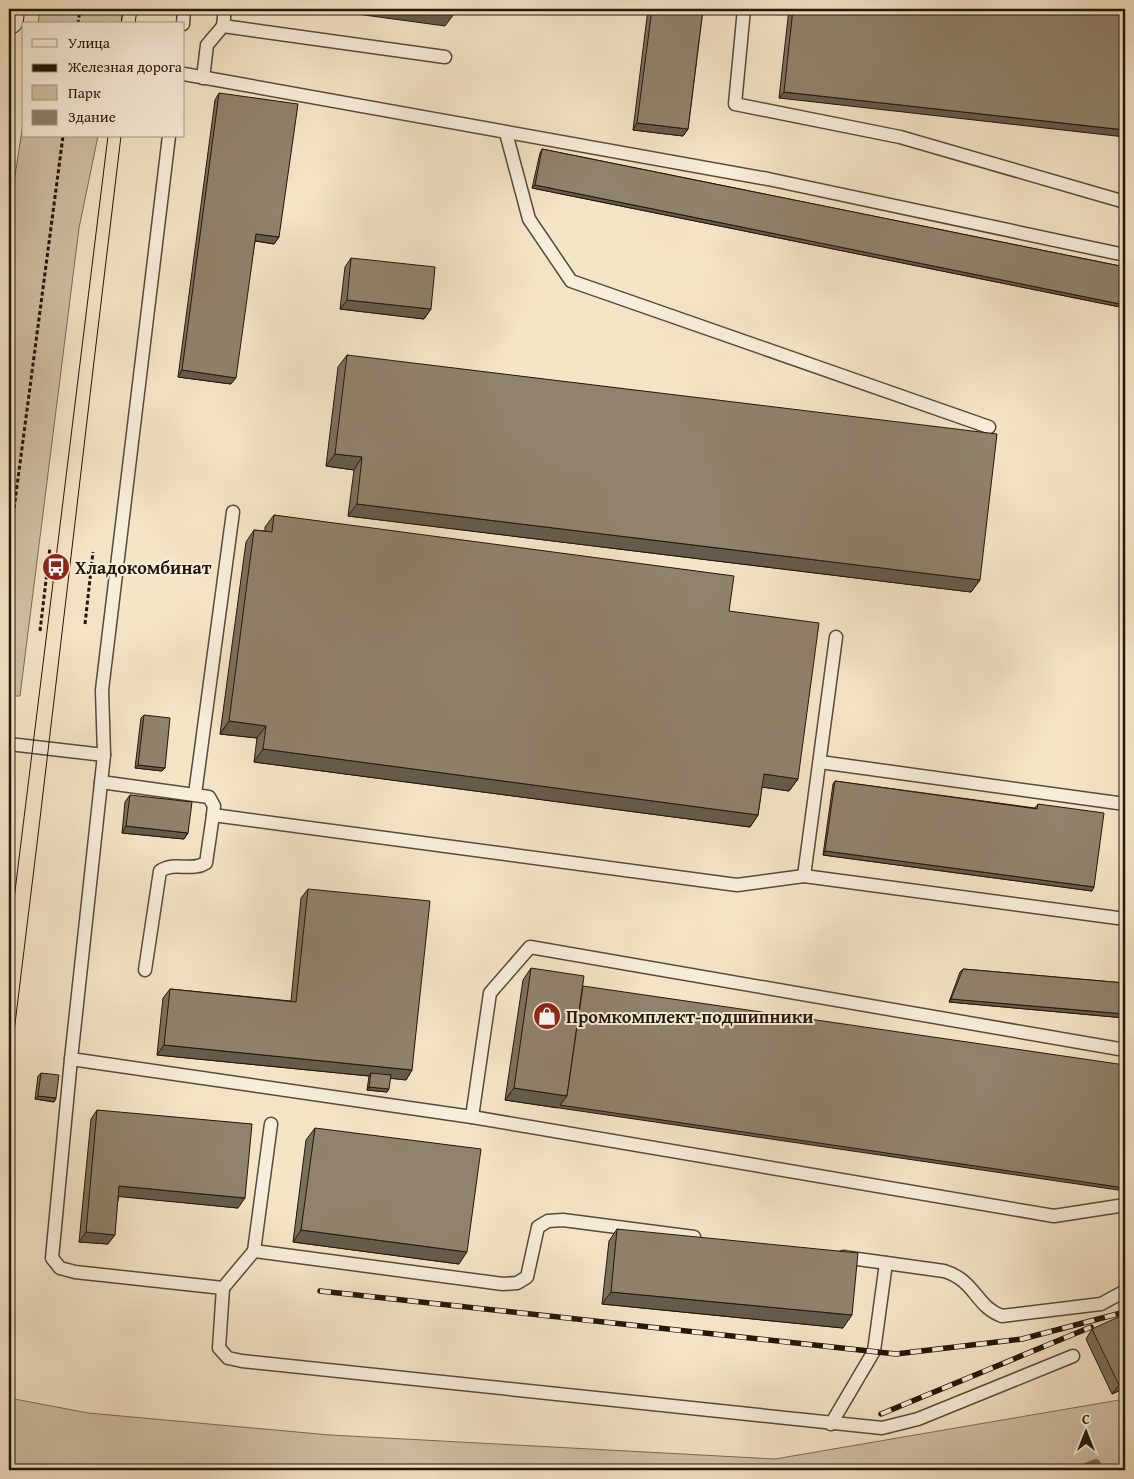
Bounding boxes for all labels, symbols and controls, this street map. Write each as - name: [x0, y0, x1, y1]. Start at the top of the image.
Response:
- legend: [22, 22, 185, 138]
- text: Улица: [68, 32, 111, 53]
- text: Железная дорога: [67, 56, 183, 77]
- text: Парк: [68, 82, 101, 103]
- text: Здание: [68, 106, 116, 127]
- bus stop icon: Хладокомбинат: [41, 552, 71, 582]
- place label: Хладокомбинат: [75, 554, 212, 581]
- shop icon: Промкомплект-подшипники: [532, 1001, 562, 1031]
- place label: Промкомплект-подшипники: [566, 1003, 813, 1030]
- north arrow: [1062, 1406, 1112, 1456]
- text: С: [1082, 1409, 1090, 1429]

